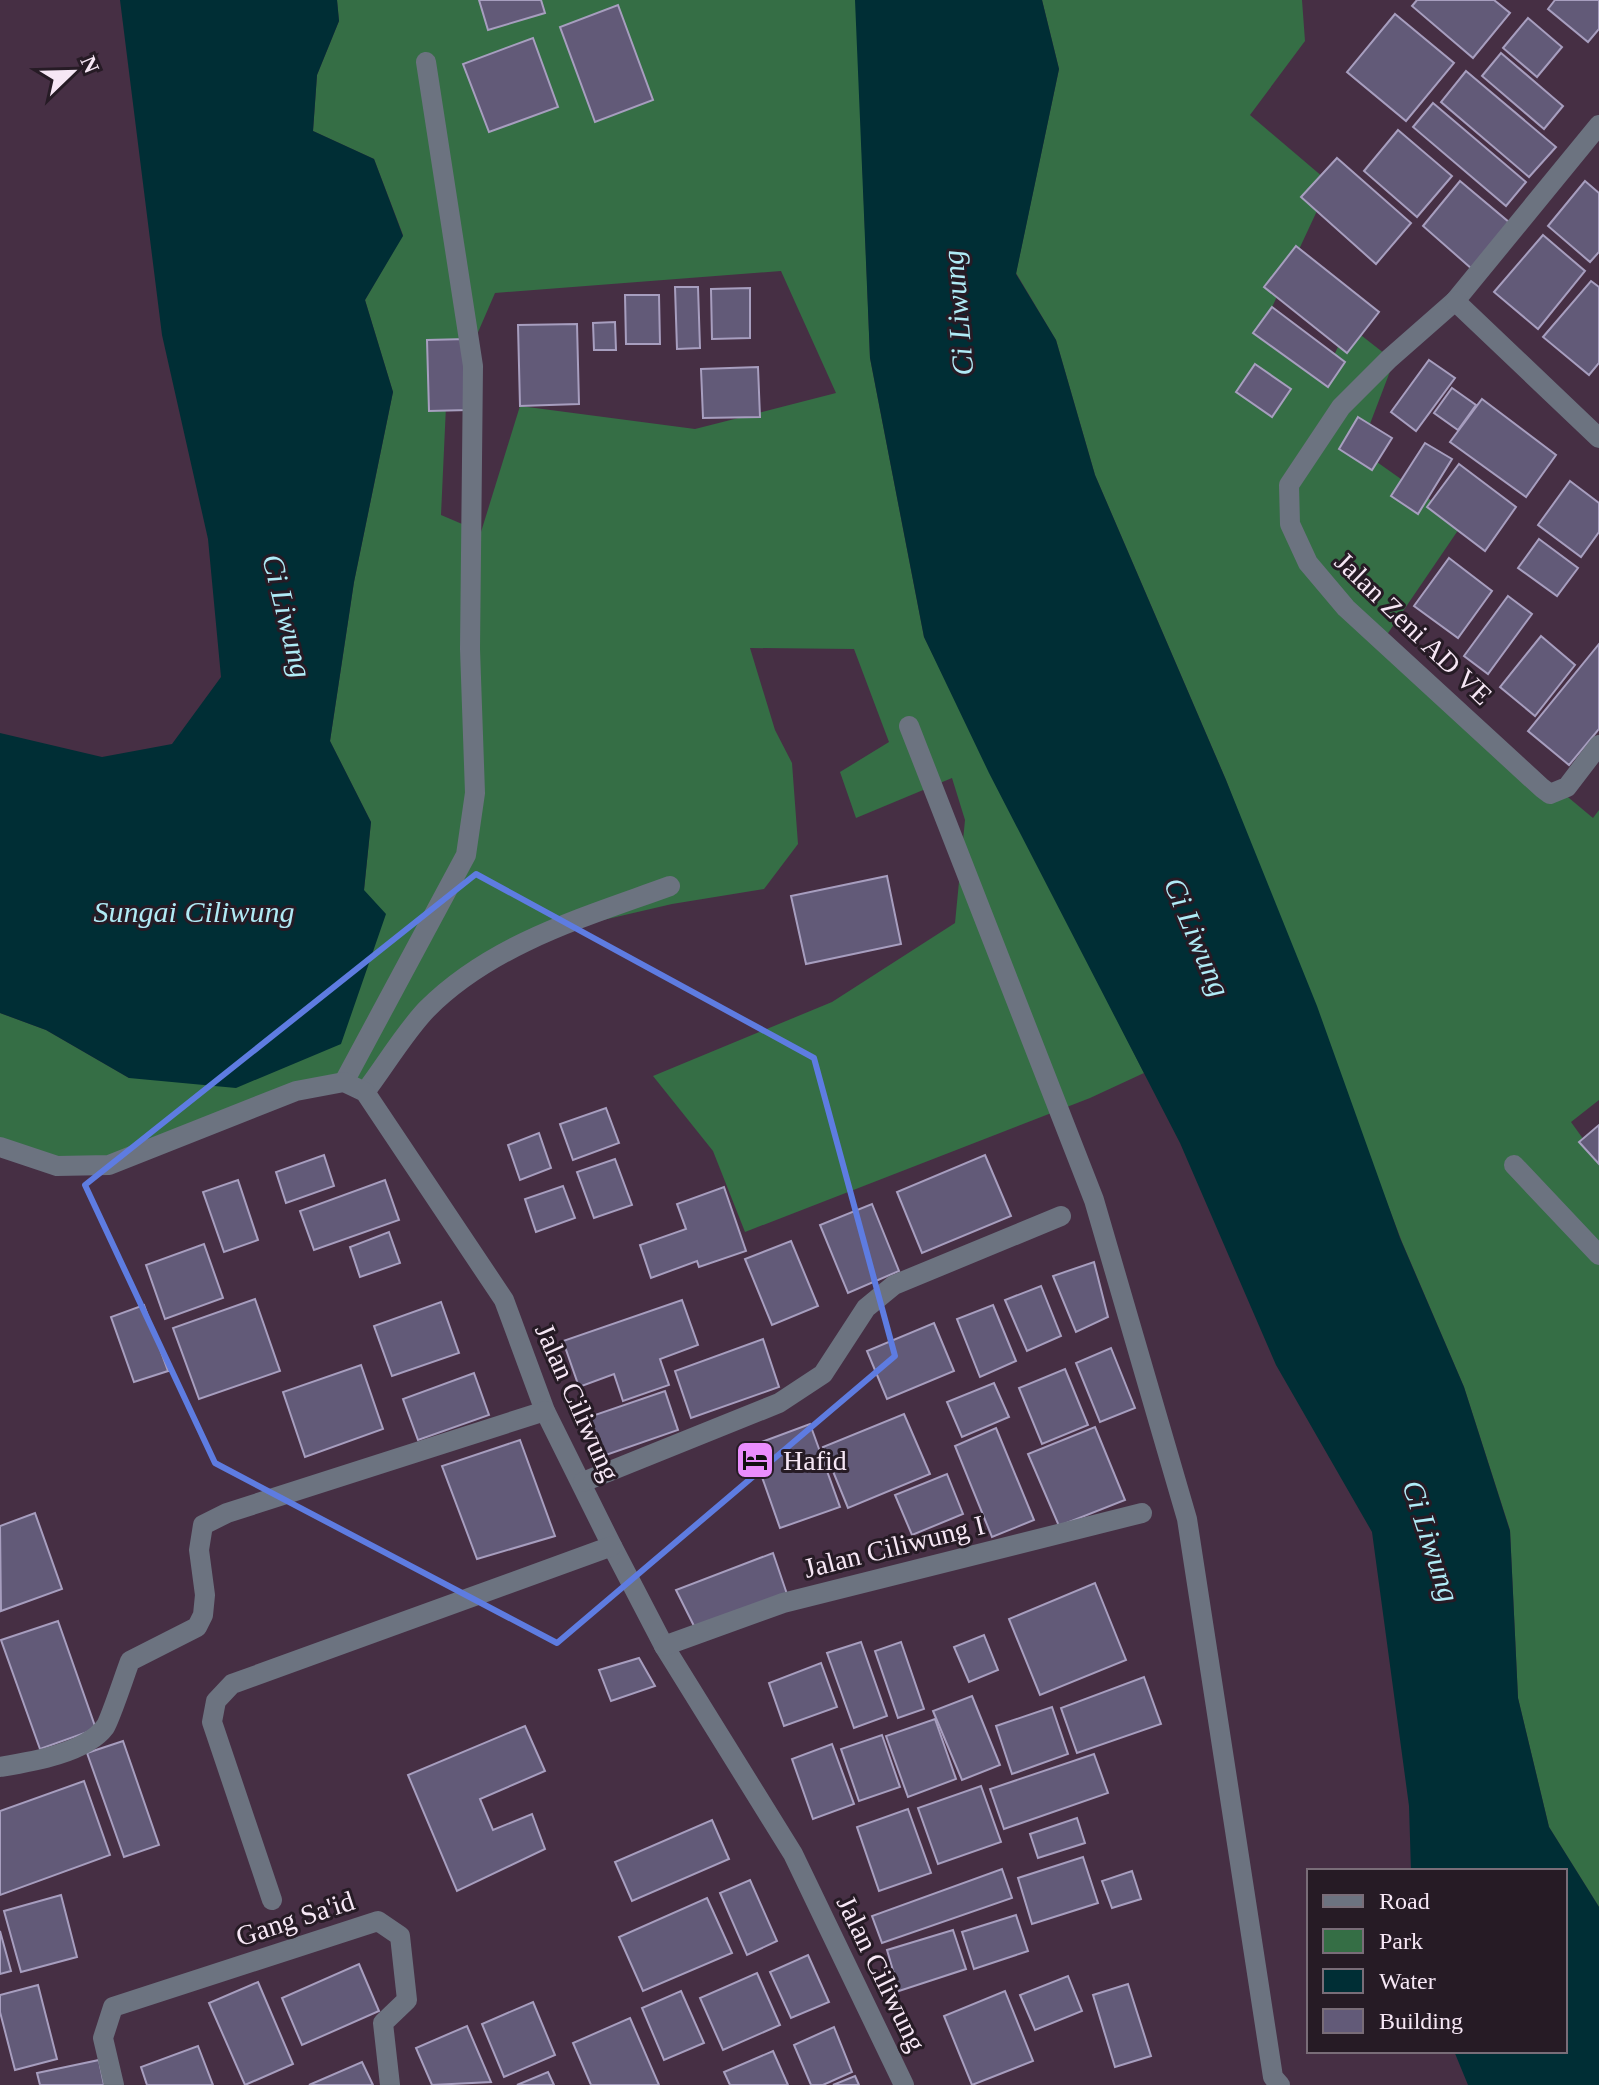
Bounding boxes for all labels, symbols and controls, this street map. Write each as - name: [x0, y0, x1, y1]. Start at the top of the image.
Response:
- north arrow: [32, 32, 112, 112]
- text: N: [75, 52, 105, 77]
- water label: Ci Liwung: [936, 249, 979, 377]
- street label: Jalan Zeni AD VE: [1329, 546, 1498, 711]
- water label: Ci Liwung: [256, 551, 319, 681]
- water label: Ci Liwung: [1158, 872, 1237, 1001]
- water label: Sungai Ciliwung: [94, 895, 294, 928]
- street label: Jalan Ciliwung: [529, 1319, 626, 1486]
- hotel icon: Hafid: [734, 1439, 776, 1481]
- place label: Hafid: [783, 1445, 847, 1476]
- water label: Ci Liwung: [1396, 1476, 1467, 1606]
- street label: Jalan Ciliwung I: [801, 1509, 988, 1584]
- legend: [1307, 1869, 1567, 2053]
- street label: Gang Sa'id: [232, 1885, 358, 1952]
- text: Road: [1379, 1888, 1430, 1914]
- street label: Jalan Ciliwung: [831, 1891, 932, 2056]
- text: Park: [1379, 1928, 1423, 1954]
- text: Water: [1379, 1968, 1436, 1994]
- text: Building: [1379, 2008, 1463, 2034]

